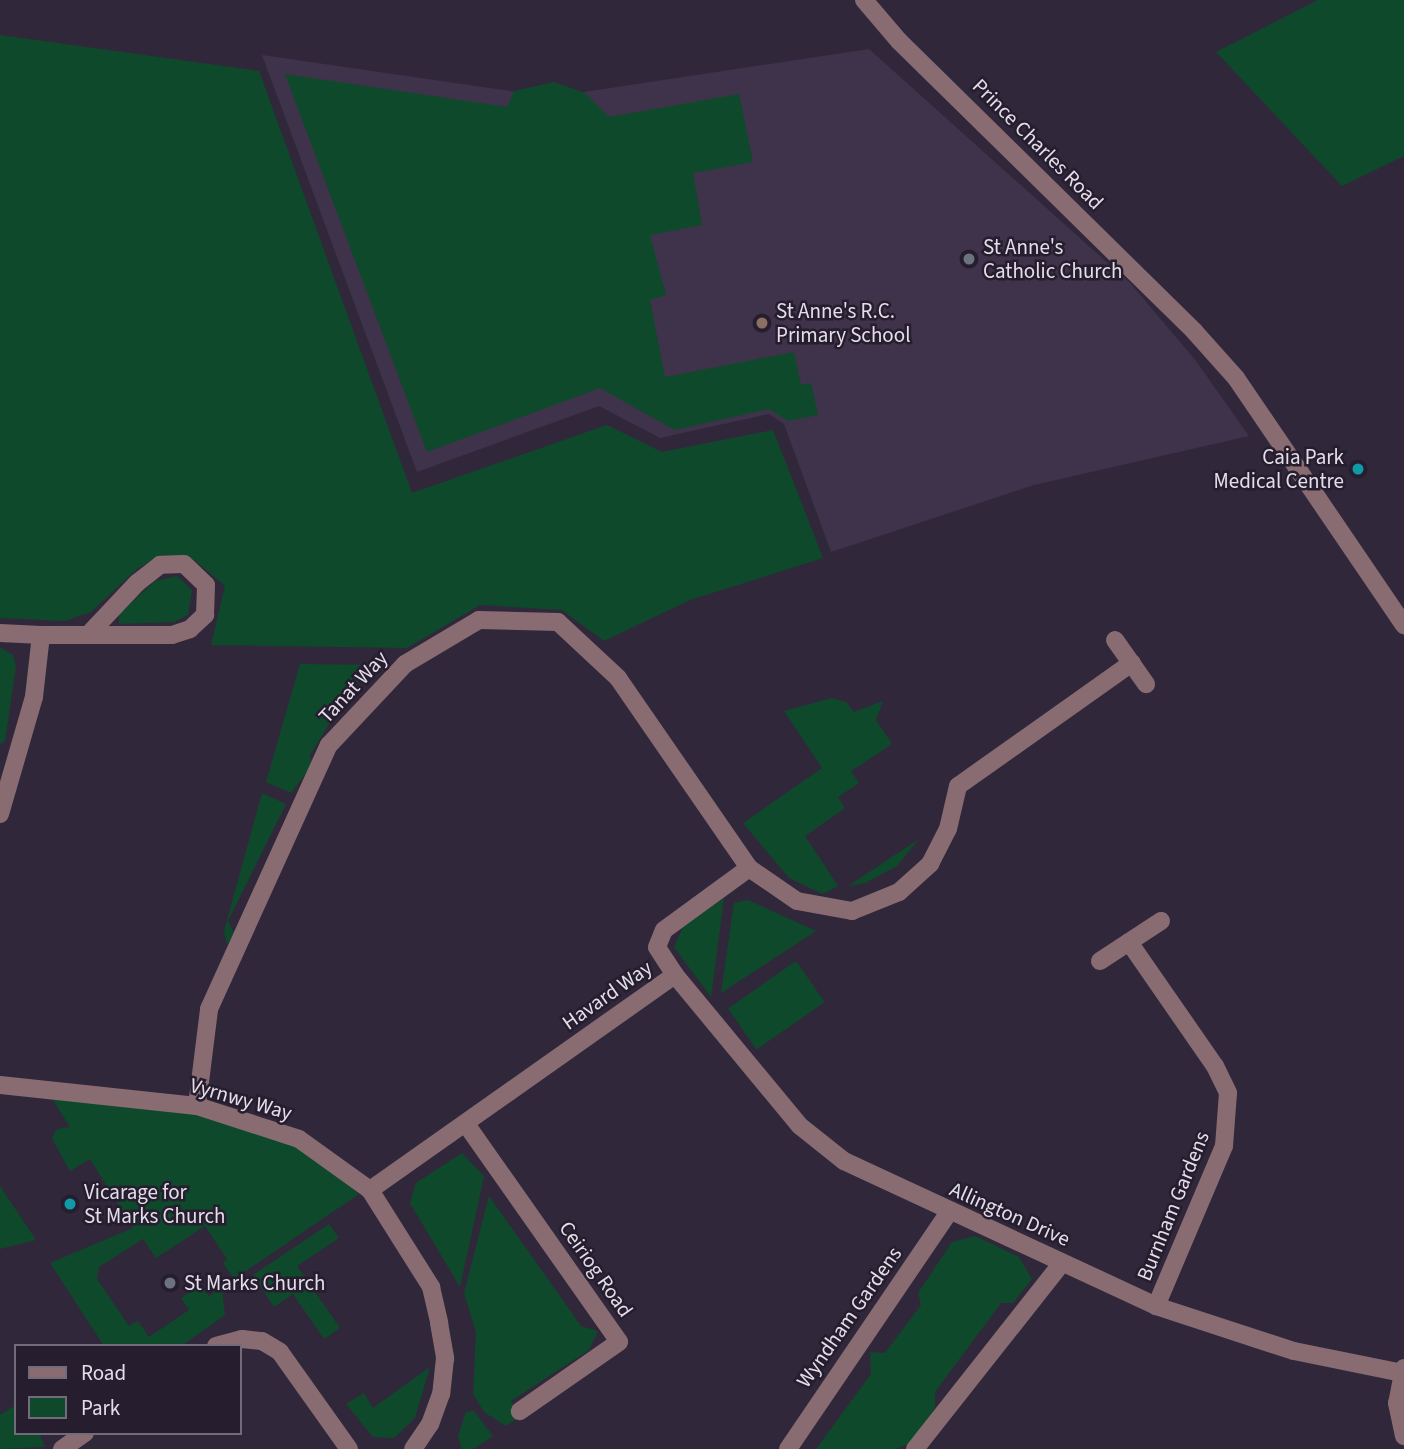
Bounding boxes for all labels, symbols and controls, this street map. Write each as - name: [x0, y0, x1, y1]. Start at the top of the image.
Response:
- street label: Prince Charles Road: [967, 73, 1109, 215]
- place label: St Anne's Catholic Church: [983, 234, 1122, 284]
- marker: St Anne's Catholic Church: [961, 251, 977, 267]
- place label: St Anne's R.C. Primary School: [776, 298, 910, 348]
- marker: St Anne's R.C. Primary School: [754, 315, 770, 331]
- place label: Caia Park Medical Centre: [1214, 444, 1344, 494]
- marker: Caia Park Medical Centre: [1350, 461, 1366, 477]
- street label: Tanat Way: [313, 646, 393, 728]
- street label: Havard Way: [557, 955, 657, 1035]
- street label: Vyrnwy Way: [187, 1072, 295, 1126]
- street label: Burnham Gardens: [1132, 1128, 1214, 1284]
- street label: Allington Drive: [946, 1176, 1074, 1252]
- place label: Vicarage for St Marks Church: [84, 1179, 225, 1229]
- marker: Vicarage for St Marks Church: [62, 1196, 78, 1212]
- street label: Ceiriog Road: [554, 1216, 638, 1322]
- street label: Wyndham Gardens: [791, 1242, 907, 1392]
- place label: St Marks Church: [184, 1270, 325, 1296]
- marker: St Marks Church: [162, 1275, 178, 1291]
- legend: [14, 1344, 242, 1435]
- text: Road: [81, 1358, 126, 1388]
- text: Park: [81, 1393, 120, 1423]

